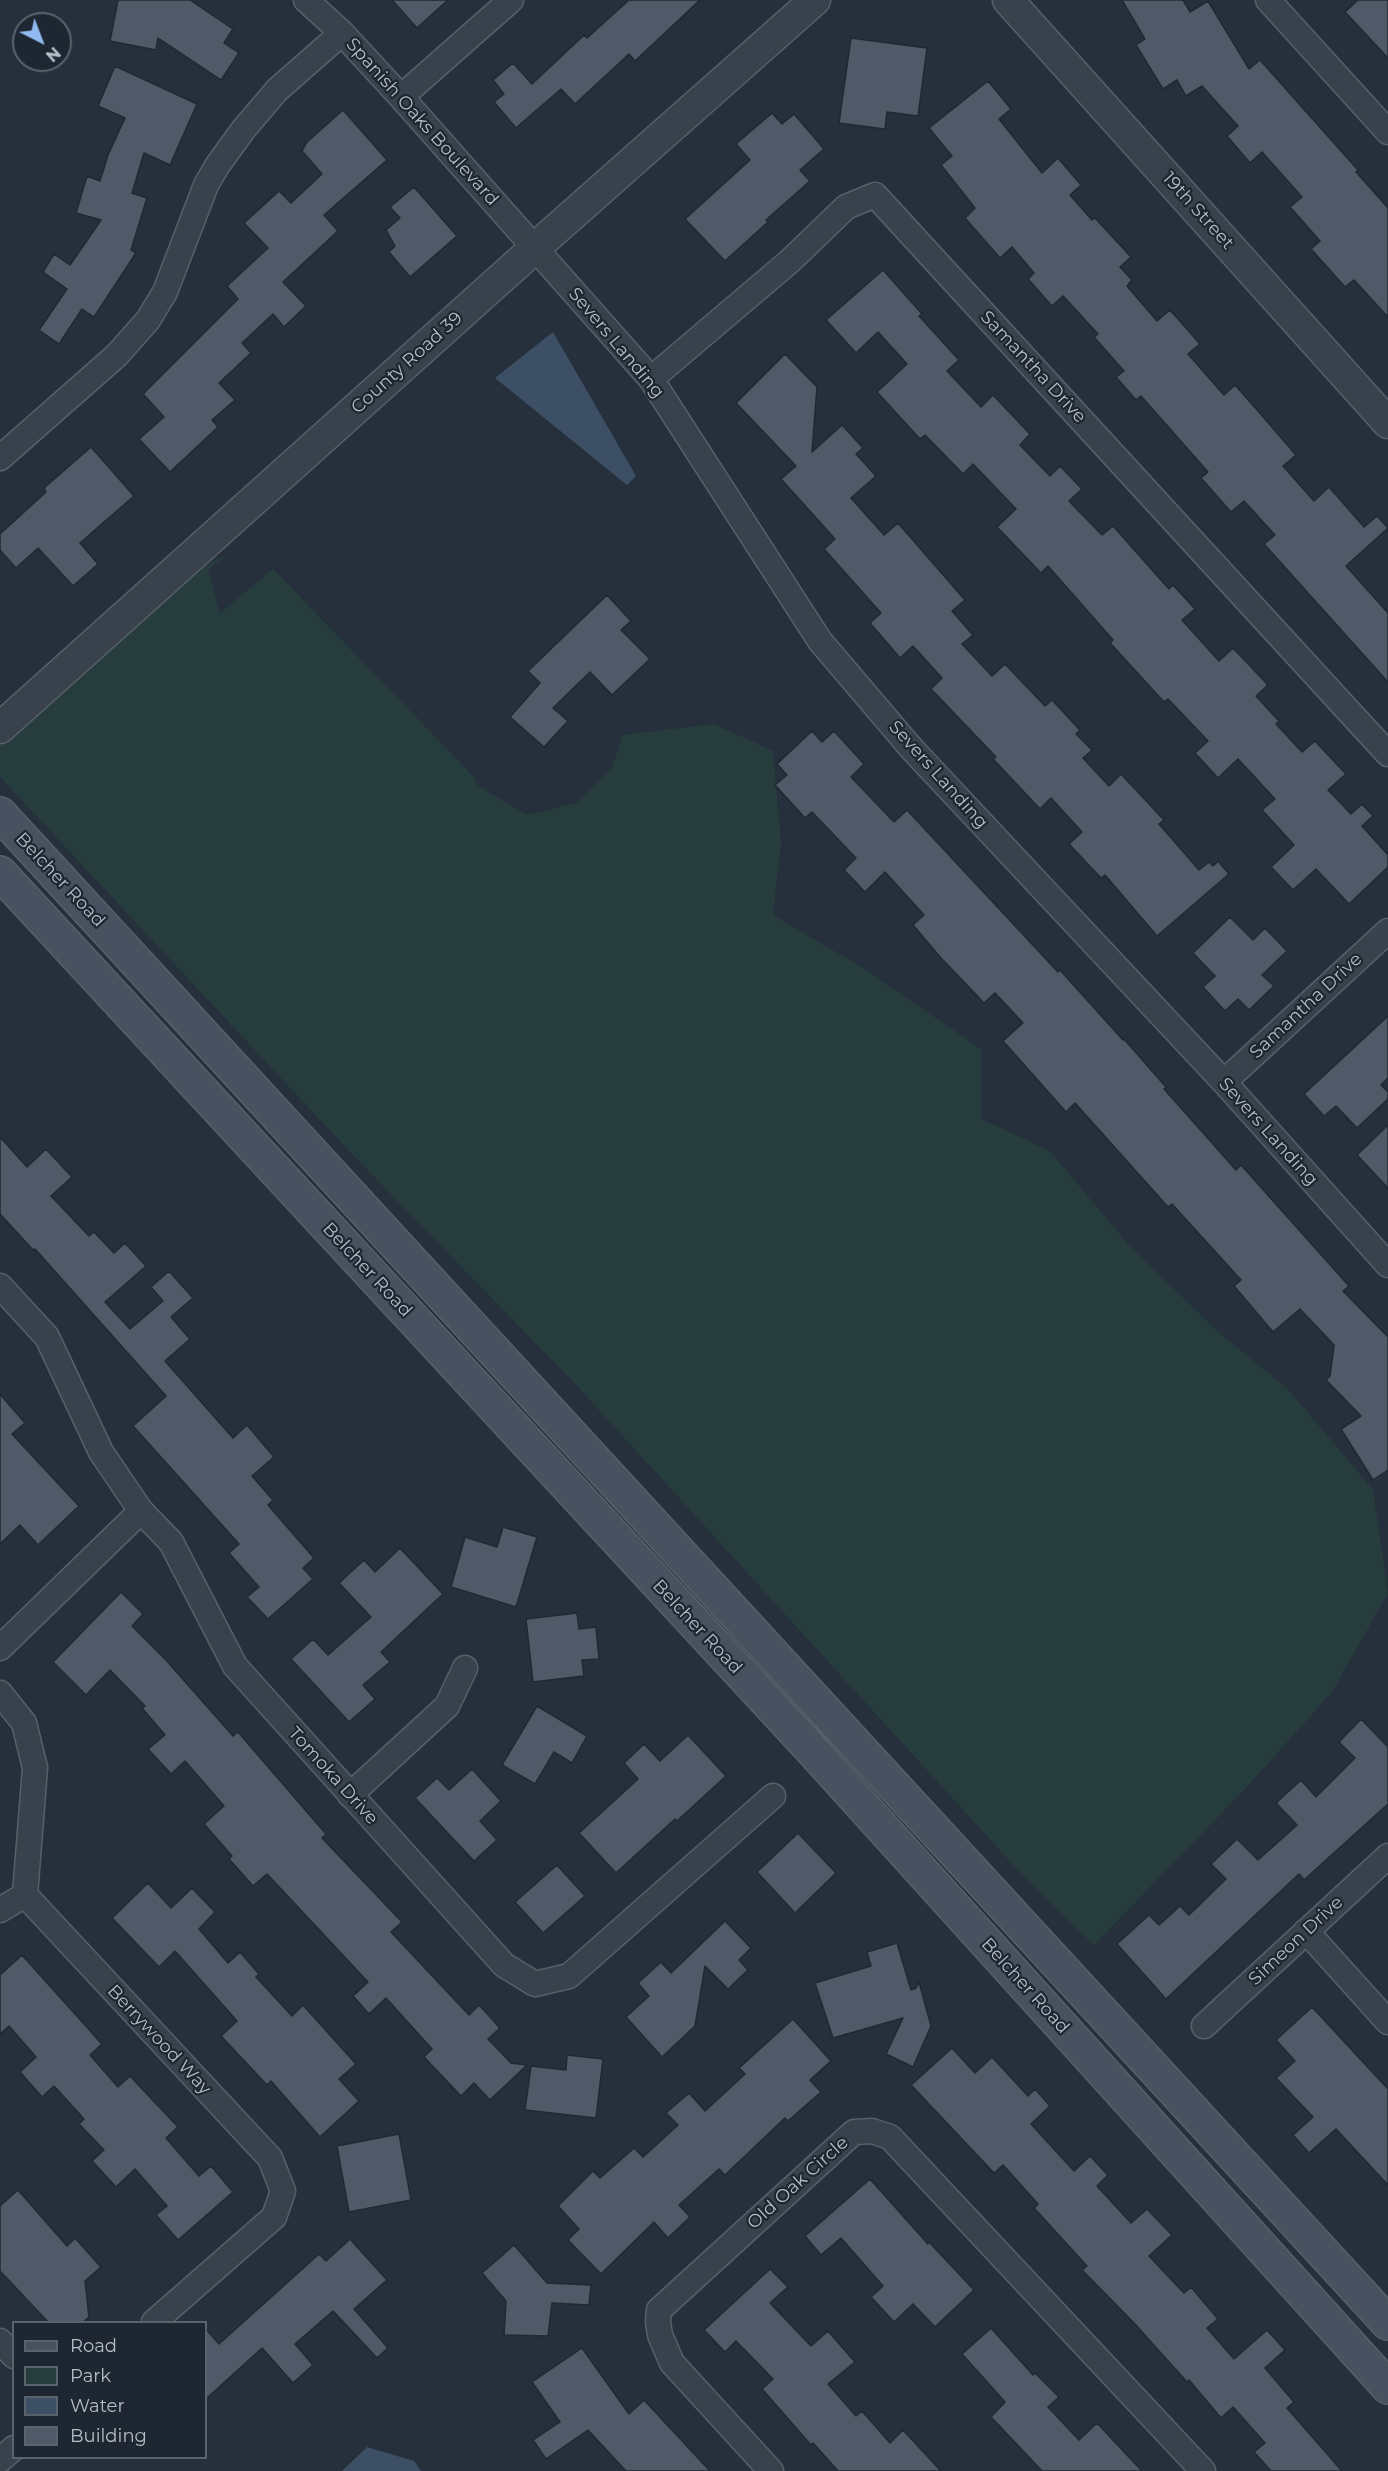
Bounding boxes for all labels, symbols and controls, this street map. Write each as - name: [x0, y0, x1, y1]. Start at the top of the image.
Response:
- north arrow: [12, 12, 72, 72]
- street label: Spanish Oaks Boulevard: [341, 34, 503, 210]
- text: N: [42, 43, 64, 66]
- street label: 19th Street: [1158, 168, 1238, 254]
- street label: Severs Landing: [563, 283, 669, 403]
- street label: Samantha Drive: [975, 306, 1091, 428]
- street label: County Road 39: [347, 307, 467, 419]
- street label: Severs Landing: [884, 717, 992, 833]
- street label: Belcher Road: [11, 828, 109, 932]
- street label: Samantha Drive: [1245, 948, 1367, 1064]
- street label: Severs Landing: [1214, 1074, 1322, 1190]
- street label: Belcher Road: [318, 1218, 416, 1322]
- street label: Belcher Road: [648, 1575, 746, 1679]
- street label: Tomoka Drive: [283, 1723, 383, 1829]
- street label: Simeon Drive: [1244, 1892, 1348, 1990]
- street label: Belcher Road: [976, 1934, 1074, 2038]
- street label: Berrywood Way: [103, 1981, 215, 2099]
- street label: Old Oak Circle: [743, 2132, 853, 2234]
- legend: [12, 2321, 207, 2459]
- text: Road: [70, 2335, 117, 2357]
- text: Park: [70, 2365, 111, 2387]
- text: Water: [70, 2395, 125, 2417]
- text: Building: [70, 2425, 147, 2447]

